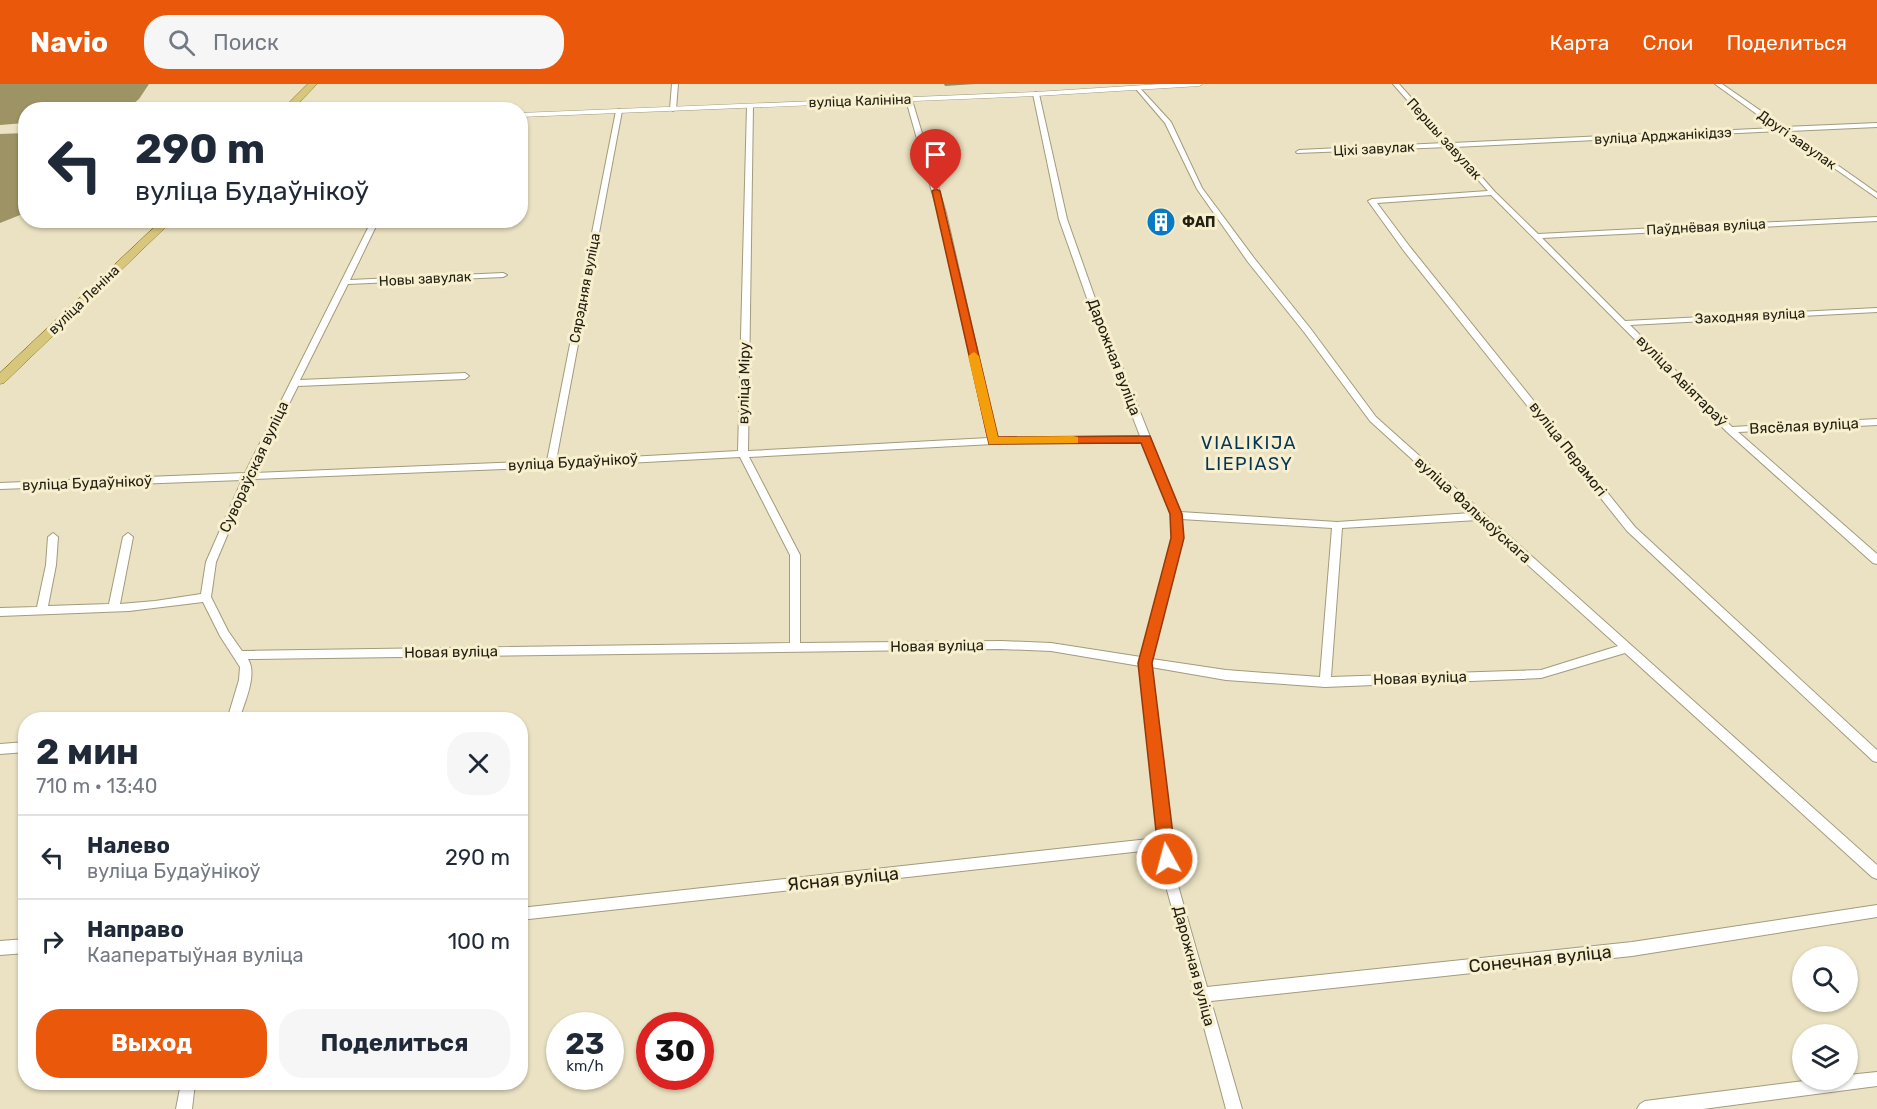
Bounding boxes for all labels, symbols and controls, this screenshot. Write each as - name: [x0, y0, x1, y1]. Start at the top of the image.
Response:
- search box: [144, 15, 564, 69]
- text: Navio: [30, 26, 108, 59]
- icon: search: [165, 26, 198, 59]
- text: Поиск: [213, 29, 279, 56]
- text: Карта: [1549, 30, 1609, 55]
- text: Слои: [1642, 30, 1693, 55]
- text: Поделиться: [1726, 30, 1847, 55]
- street label: вуліца Калініна: [808, 91, 912, 111]
- street label: Першы завулак: [1403, 95, 1485, 184]
- street label: Другі завулак: [1755, 107, 1840, 174]
- text: 290 m: [135, 124, 265, 174]
- street label: вуліца Арджанікідзэ: [1594, 124, 1732, 148]
- icon: left: [36, 126, 114, 204]
- pin: [910, 129, 961, 191]
- icon: arrive: [919, 138, 952, 171]
- street label: Ціхі завулак: [1333, 138, 1416, 160]
- text: вуліца Будаўнікоў: [135, 175, 369, 207]
- building icon: ФАП: [1145, 206, 1177, 238]
- place label: ФАП: [1182, 214, 1215, 231]
- street label: Паўднёвая вуліца: [1646, 215, 1766, 239]
- street label: Сярэдняя вуліца: [566, 232, 604, 344]
- street label: вуліца Леніна: [45, 262, 123, 338]
- street label: Новы завулак: [378, 268, 472, 290]
- street label: Дарожная вуліца: [1083, 296, 1145, 418]
- street label: Заходняя вуліца: [1694, 305, 1806, 327]
- street label: вуліца Авіятараў: [1633, 332, 1731, 430]
- street label: вуліца Міру: [734, 342, 754, 424]
- street label: Сувораўская вуліца: [216, 398, 292, 536]
- street label: вуліца Перамогі: [1526, 398, 1610, 500]
- street label: Вясёлая вуліца: [1749, 414, 1859, 438]
- district label: VIALIKIJA LIEPIASY: [1201, 432, 1297, 475]
- street label: вуліца Будаўнікоў: [508, 450, 638, 474]
- street label: вуліца Фалькоўскага: [1411, 453, 1535, 567]
- street label: вуліца Будаўнікоў: [22, 472, 152, 494]
- street label: Новая вуліца: [890, 636, 984, 656]
- street label: Новая вуліца: [404, 642, 498, 662]
- street label: Новая вуліца: [1373, 667, 1467, 689]
- text: 2 мин: [36, 730, 139, 773]
- button: close: [447, 732, 510, 795]
- text: 710 m · 13:40: [36, 774, 157, 798]
- position arrow: [1135, 827, 1199, 891]
- text: Налево: [87, 832, 170, 859]
- icon: left: [36, 841, 69, 874]
- text: 290 m: [445, 844, 510, 871]
- text: вуліца Будаўнікоў: [87, 859, 260, 883]
- street label: Ясная вуліца: [786, 862, 900, 896]
- street label: Дарожная вуліца: [1169, 904, 1219, 1028]
- text: Направо: [87, 916, 184, 943]
- icon: right: [36, 925, 69, 958]
- text: 100 m: [448, 928, 510, 955]
- street label: Сонечная вуліца: [1467, 941, 1613, 977]
- text: Кааператыўная вуліца: [87, 943, 304, 967]
- map controls: [1792, 946, 1858, 1090]
- button: search: [1792, 946, 1858, 1012]
- button: Выход: [36, 1009, 267, 1078]
- button: Поделиться: [279, 1009, 510, 1078]
- speed limit sign: 30: [636, 1012, 714, 1090]
- button: layers: [1792, 1024, 1858, 1090]
- text: 23: [565, 1026, 605, 1062]
- text: km/h: [566, 1057, 604, 1075]

